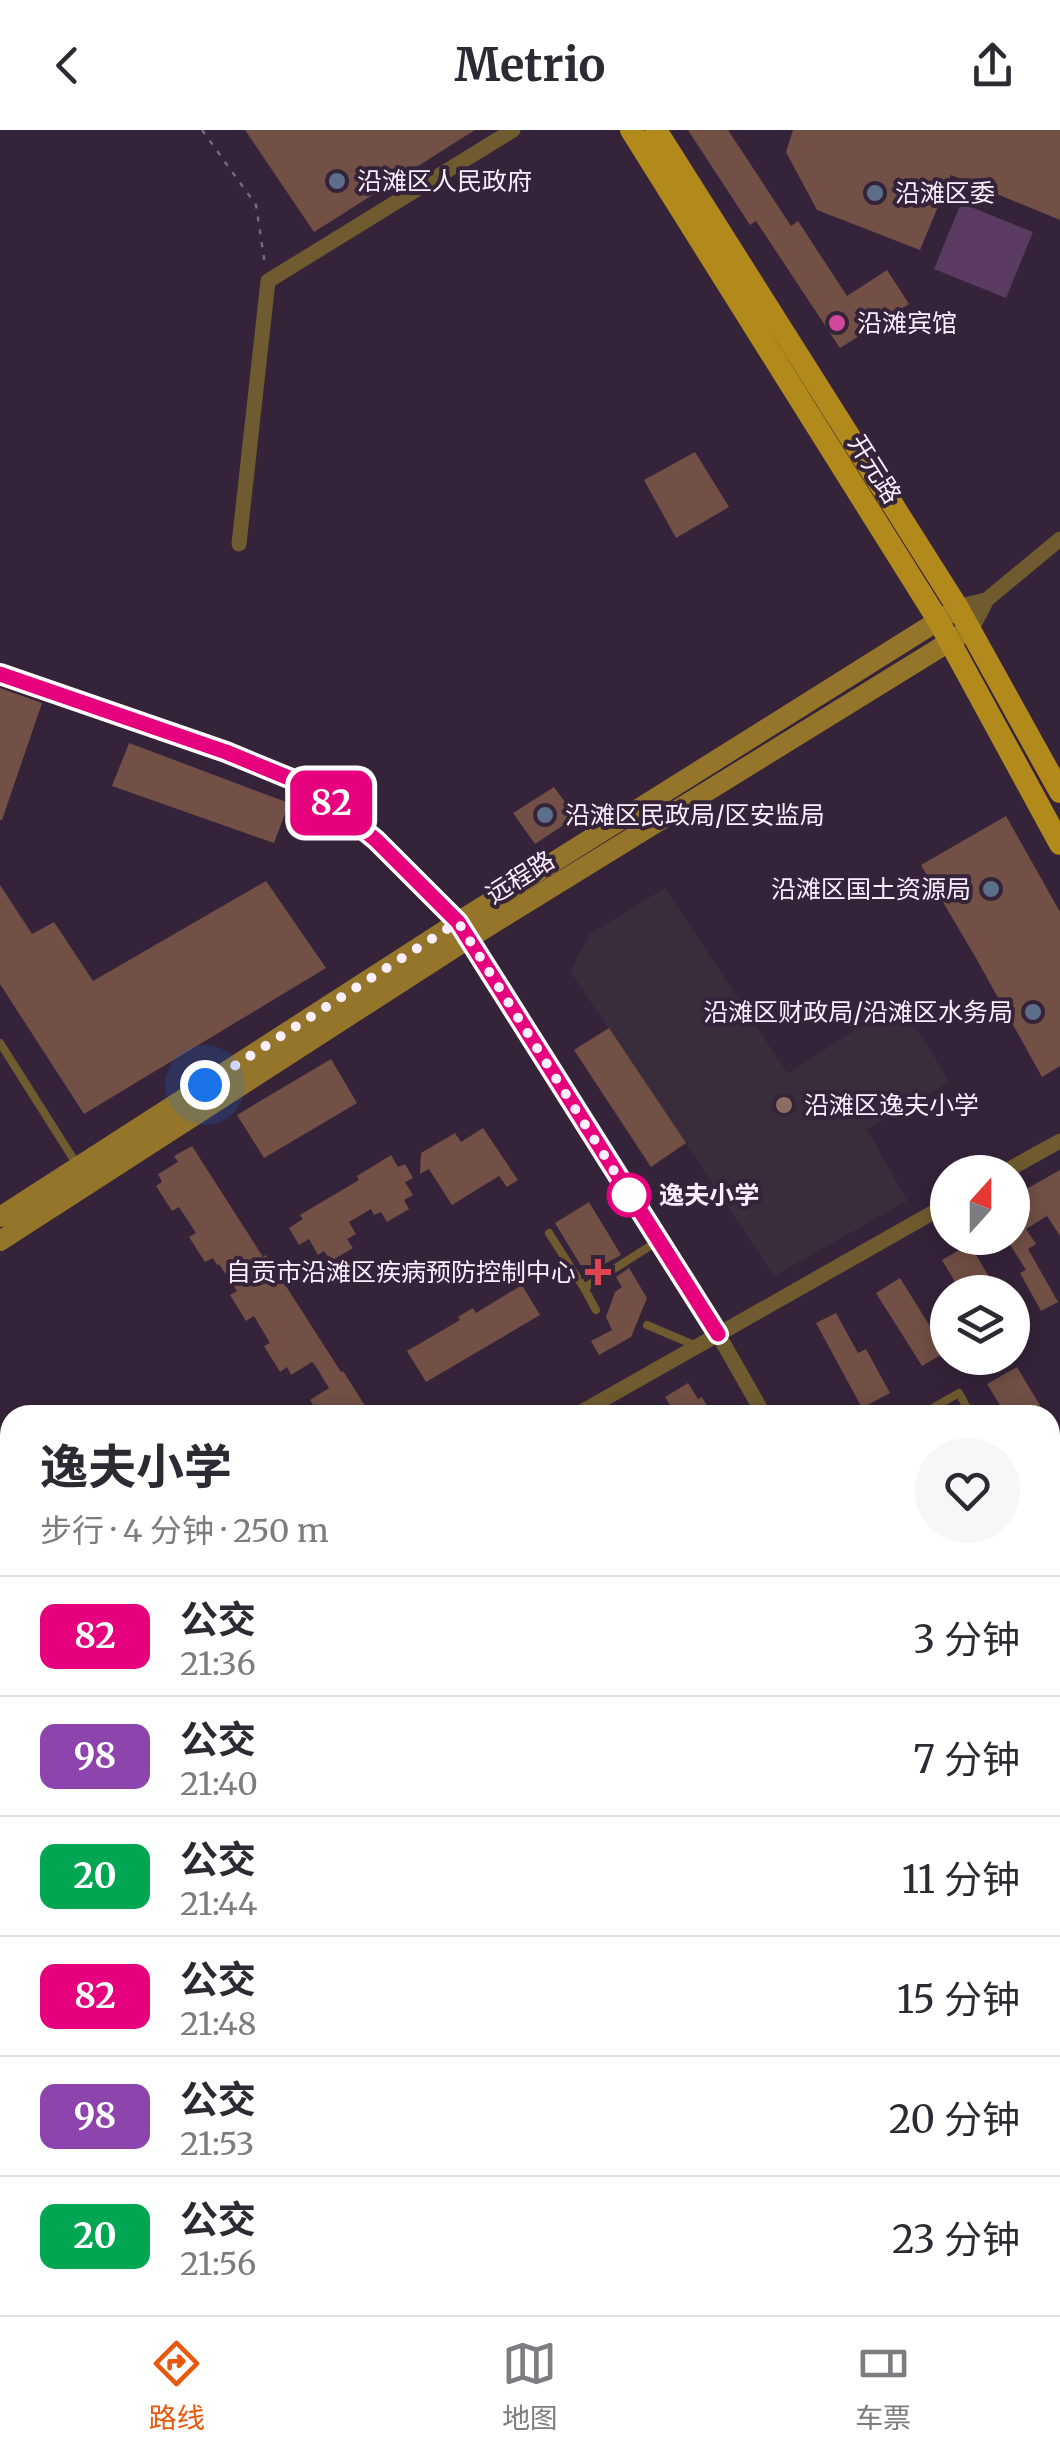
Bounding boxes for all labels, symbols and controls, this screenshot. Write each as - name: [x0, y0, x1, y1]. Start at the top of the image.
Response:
- text: Metrio: [455, 37, 605, 93]
- icon: back: [40, 38, 95, 93]
- icon: share: [965, 38, 1020, 93]
- place label: 沿滩区人民政府: [357, 165, 532, 197]
- marker: 沿滩区人民政府: [326, 170, 348, 192]
- place label: 沿滩区委: [895, 177, 995, 209]
- marker: 沿滩区委: [864, 182, 886, 204]
- place label: 沿滩宾馆: [857, 307, 957, 339]
- marker: 沿滩宾馆: [826, 312, 848, 334]
- street label: 开元路: [842, 429, 908, 509]
- line badge: 82: [286, 770, 376, 836]
- text: 82: [310, 781, 352, 825]
- place label: 沿滩区民政局/区安监局: [565, 799, 825, 831]
- marker: 沿滩区民政局/区安监局: [534, 804, 556, 826]
- street label: 远程路: [480, 844, 560, 910]
- place label: 沿滩区国土资源局: [771, 873, 971, 905]
- marker: 沿滩区国土资源局: [980, 878, 1002, 900]
- place label: 沿滩区财政局/沿滩区水务局: [703, 996, 1013, 1028]
- marker: 沿滩区财政局/沿滩区水务局: [1022, 1001, 1044, 1023]
- your location: [180, 1060, 230, 1110]
- place label: 沿滩区逸夫小学: [804, 1089, 979, 1121]
- marker: 沿滩区逸夫小学: [773, 1094, 795, 1116]
- north arrow: [930, 1155, 1030, 1255]
- map controls: [930, 1155, 1030, 1375]
- marker: 逸夫小学: [608, 1174, 650, 1216]
- place label: 逸夫小学: [659, 1179, 759, 1211]
- place label: 自贡市沿滩区疾病预防控制中心: [226, 1256, 576, 1288]
- marker: 自贡市沿滩区疾病预防控制中心: [585, 1259, 611, 1285]
- button: layers: [930, 1275, 1030, 1375]
- text: 逸夫小学: [40, 1437, 232, 1497]
- button: heart: [915, 1438, 1020, 1543]
- text: 步行 · 4 分钟 · 250 m: [40, 1511, 329, 1551]
- text: 公交: [180, 1596, 256, 1643]
- text: 82: [74, 1614, 116, 1658]
- text: 3 分钟: [913, 1616, 1020, 1663]
- text: 21:36: [180, 1644, 256, 1684]
- text: 公交: [180, 1716, 256, 1763]
- text: 98: [74, 1734, 116, 1778]
- text: 7 分钟: [913, 1736, 1020, 1783]
- text: 21:40: [180, 1764, 258, 1804]
- text: 公交: [180, 1836, 256, 1883]
- text: 20: [73, 1854, 117, 1898]
- text: 11 分钟: [902, 1856, 1020, 1903]
- text: 21:44: [180, 1884, 257, 1924]
- text: 公交: [180, 1956, 256, 2003]
- text: 82: [74, 1974, 116, 2018]
- text: 15 分钟: [897, 1976, 1020, 2023]
- text: 21:48: [180, 2004, 257, 2044]
- text: 公交: [180, 2076, 256, 2123]
- text: 98: [74, 2094, 116, 2138]
- text: 20 分钟: [889, 2096, 1020, 2143]
- text: 21:53: [180, 2124, 254, 2164]
- text: 公交: [180, 2196, 256, 2243]
- text: 20: [73, 2214, 117, 2258]
- text: 23 分钟: [892, 2216, 1020, 2263]
- text: 21:56: [180, 2244, 256, 2284]
- tab: 路线: [149, 2336, 205, 2436]
- tab: 地图: [502, 2336, 558, 2436]
- tab: 车票: [855, 2336, 911, 2436]

